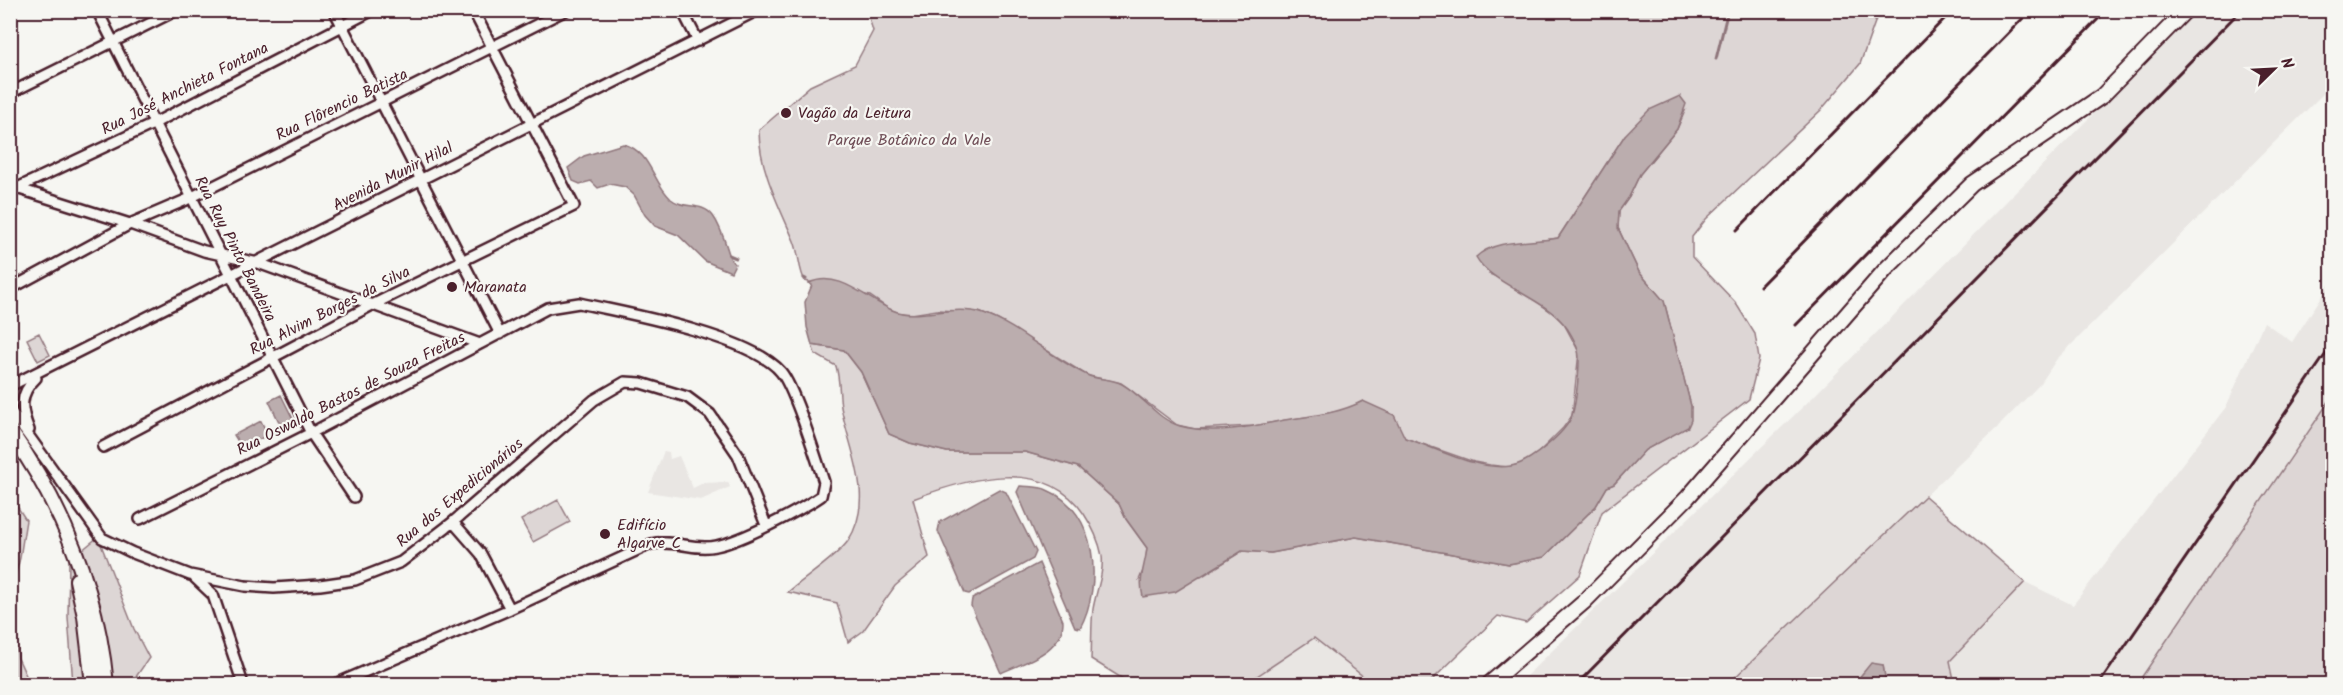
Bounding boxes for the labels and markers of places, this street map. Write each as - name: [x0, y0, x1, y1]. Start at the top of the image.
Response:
- place label: Vagão da Leitura: [798, 101, 911, 126]
- marker: Vagão da Leitura: [779, 106, 793, 120]
- place label: Maranata: [464, 275, 527, 300]
- marker: Maranata: [445, 280, 459, 294]
- place label: Edifício Algarve C: [617, 513, 681, 556]
- marker: Edifício Algarve C: [598, 527, 612, 541]

